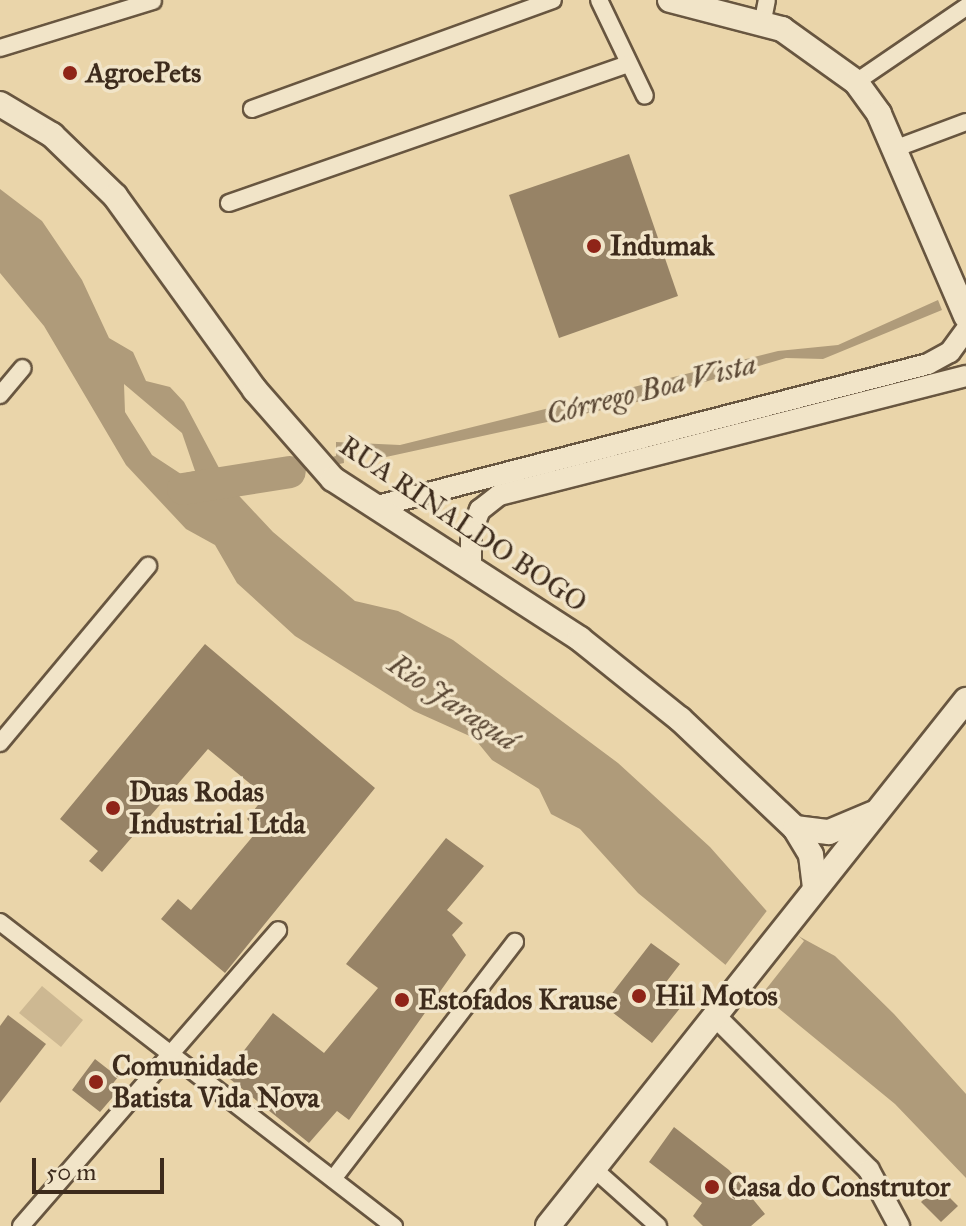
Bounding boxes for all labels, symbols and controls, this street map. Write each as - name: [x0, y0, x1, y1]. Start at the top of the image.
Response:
- place label: AgroePets: [86, 56, 201, 90]
- marker: AgroePets: [61, 64, 79, 82]
- place label: Indumak: [610, 229, 714, 263]
- marker: Indumak: [585, 237, 603, 255]
- water label: Córrego Boa Vista: [542, 346, 760, 432]
- street label: RUA RINALDO BOGO: [333, 429, 593, 619]
- water label: Rio Jaraguá: [381, 646, 525, 758]
- place label: Duas Rodas Industrial Ltda: [129, 775, 305, 841]
- marker: Duas Rodas Industrial Ltda: [104, 799, 122, 817]
- place label: Hil Motos: [655, 979, 778, 1013]
- place label: Estofados Krause: [418, 983, 617, 1017]
- marker: Hil Motos: [630, 987, 648, 1005]
- marker: Estofados Krause: [393, 991, 411, 1009]
- place label: Comunidade Batista Vida Nova: [112, 1049, 319, 1115]
- marker: Comunidade Batista Vida Nova: [87, 1073, 105, 1091]
- scale bar: [36, 1142, 168, 1192]
- text: 50 m: [46, 1157, 96, 1187]
- place label: Casa do Construtor: [728, 1170, 950, 1204]
- marker: Casa do Construtor: [703, 1178, 721, 1196]

